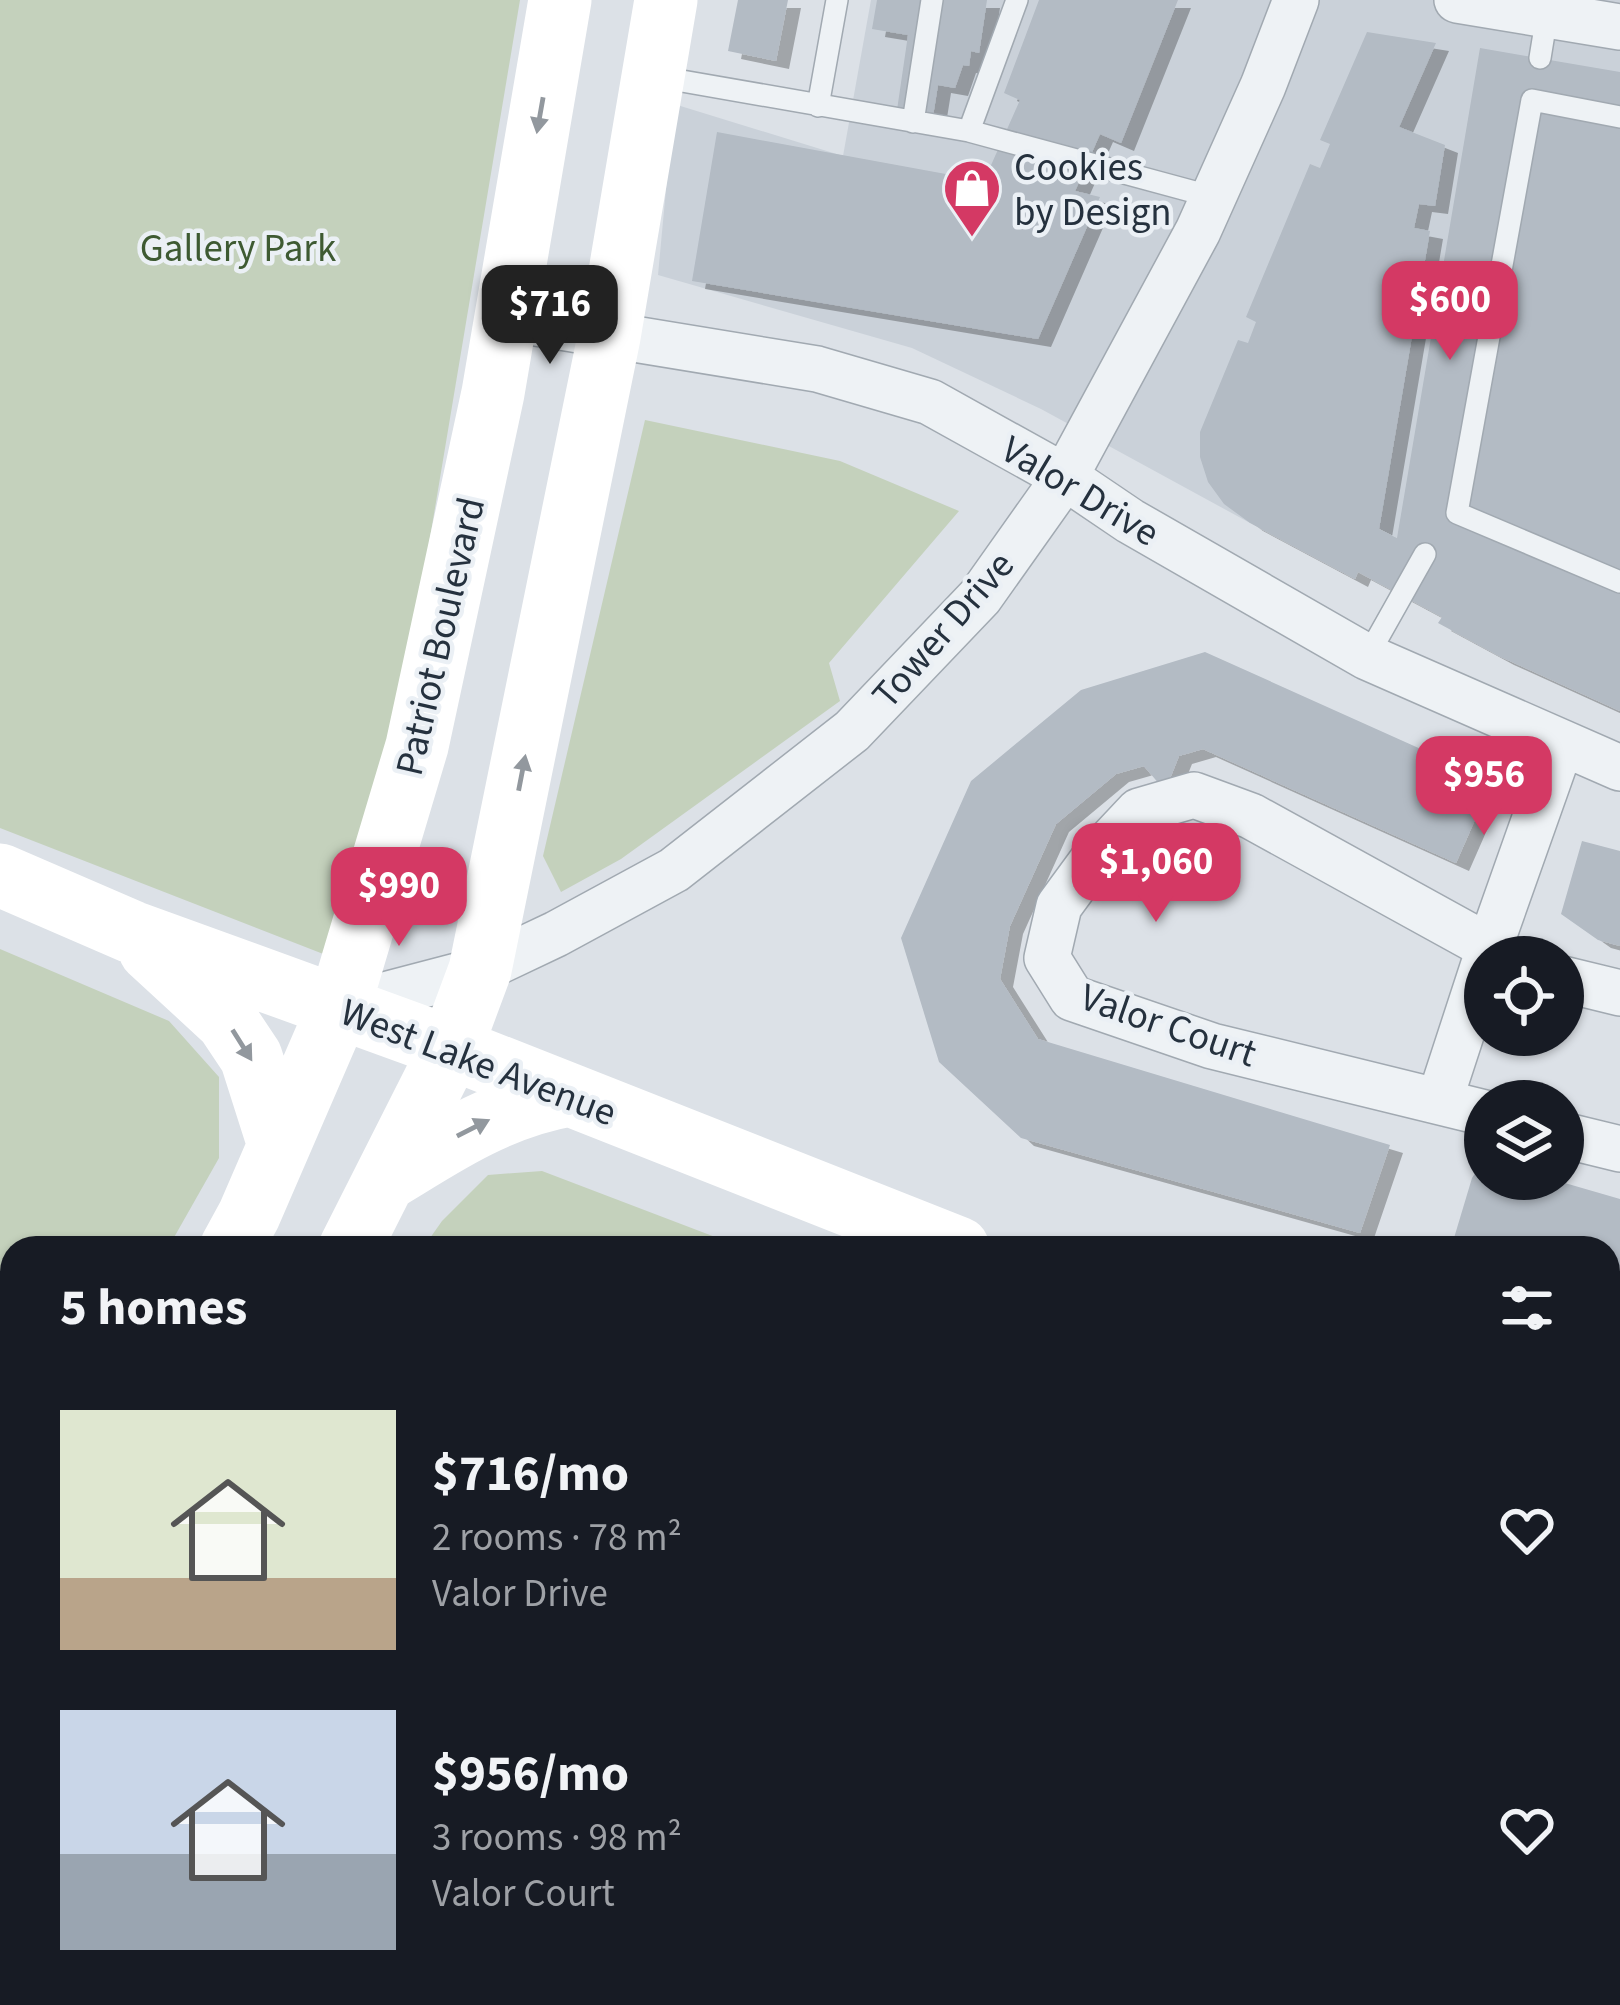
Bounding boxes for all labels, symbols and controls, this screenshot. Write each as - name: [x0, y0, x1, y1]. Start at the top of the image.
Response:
- one-way arrow: [531, 97, 549, 135]
- place label: Cookies by Design: [1014, 140, 1172, 241]
- shop icon: Cookies by Design: [941, 157, 1003, 239]
- park label: Gallery Park: [140, 221, 336, 277]
- pin: $600: [1379, 261, 1521, 363]
- pin: $716: [479, 265, 621, 367]
- text: $600: [1409, 272, 1491, 328]
- text: $716: [509, 276, 591, 332]
- street label: Valor Drive: [990, 422, 1170, 561]
- street label: Patriot Boulevard: [382, 492, 500, 781]
- street label: Tower Drive: [859, 539, 1028, 721]
- pin: $956: [1413, 736, 1555, 838]
- text: $956: [1443, 747, 1525, 803]
- one-way arrow: [513, 754, 532, 792]
- pin: $1,060: [1058, 823, 1254, 925]
- text: $1,060: [1099, 834, 1213, 890]
- pin: $990: [328, 847, 470, 949]
- text: $990: [358, 858, 440, 914]
- map controls: [1464, 936, 1584, 1200]
- button: locate: [1464, 936, 1584, 1056]
- street label: Valor Court: [1073, 970, 1264, 1082]
- street label: West Lake Avenue: [332, 985, 624, 1141]
- one-way arrow: [231, 1028, 252, 1062]
- button: layers: [1464, 1080, 1584, 1200]
- one-way arrow: [455, 1118, 490, 1138]
- text: 5 homes: [60, 1272, 247, 1344]
- icon: filters: [1494, 1275, 1560, 1341]
- text: $716/mo: [432, 1438, 629, 1510]
- icon: home: [156, 1458, 300, 1602]
- icon: heart: [1494, 1497, 1560, 1563]
- text: 2 rooms · 78 m²: [432, 1510, 682, 1566]
- text: Valor Drive: [432, 1566, 608, 1622]
- text: $956/mo: [432, 1738, 629, 1810]
- icon: home: [156, 1758, 300, 1902]
- icon: heart: [1494, 1797, 1560, 1863]
- text: 3 rooms · 98 m²: [432, 1810, 682, 1866]
- text: Valor Court: [432, 1866, 615, 1922]

